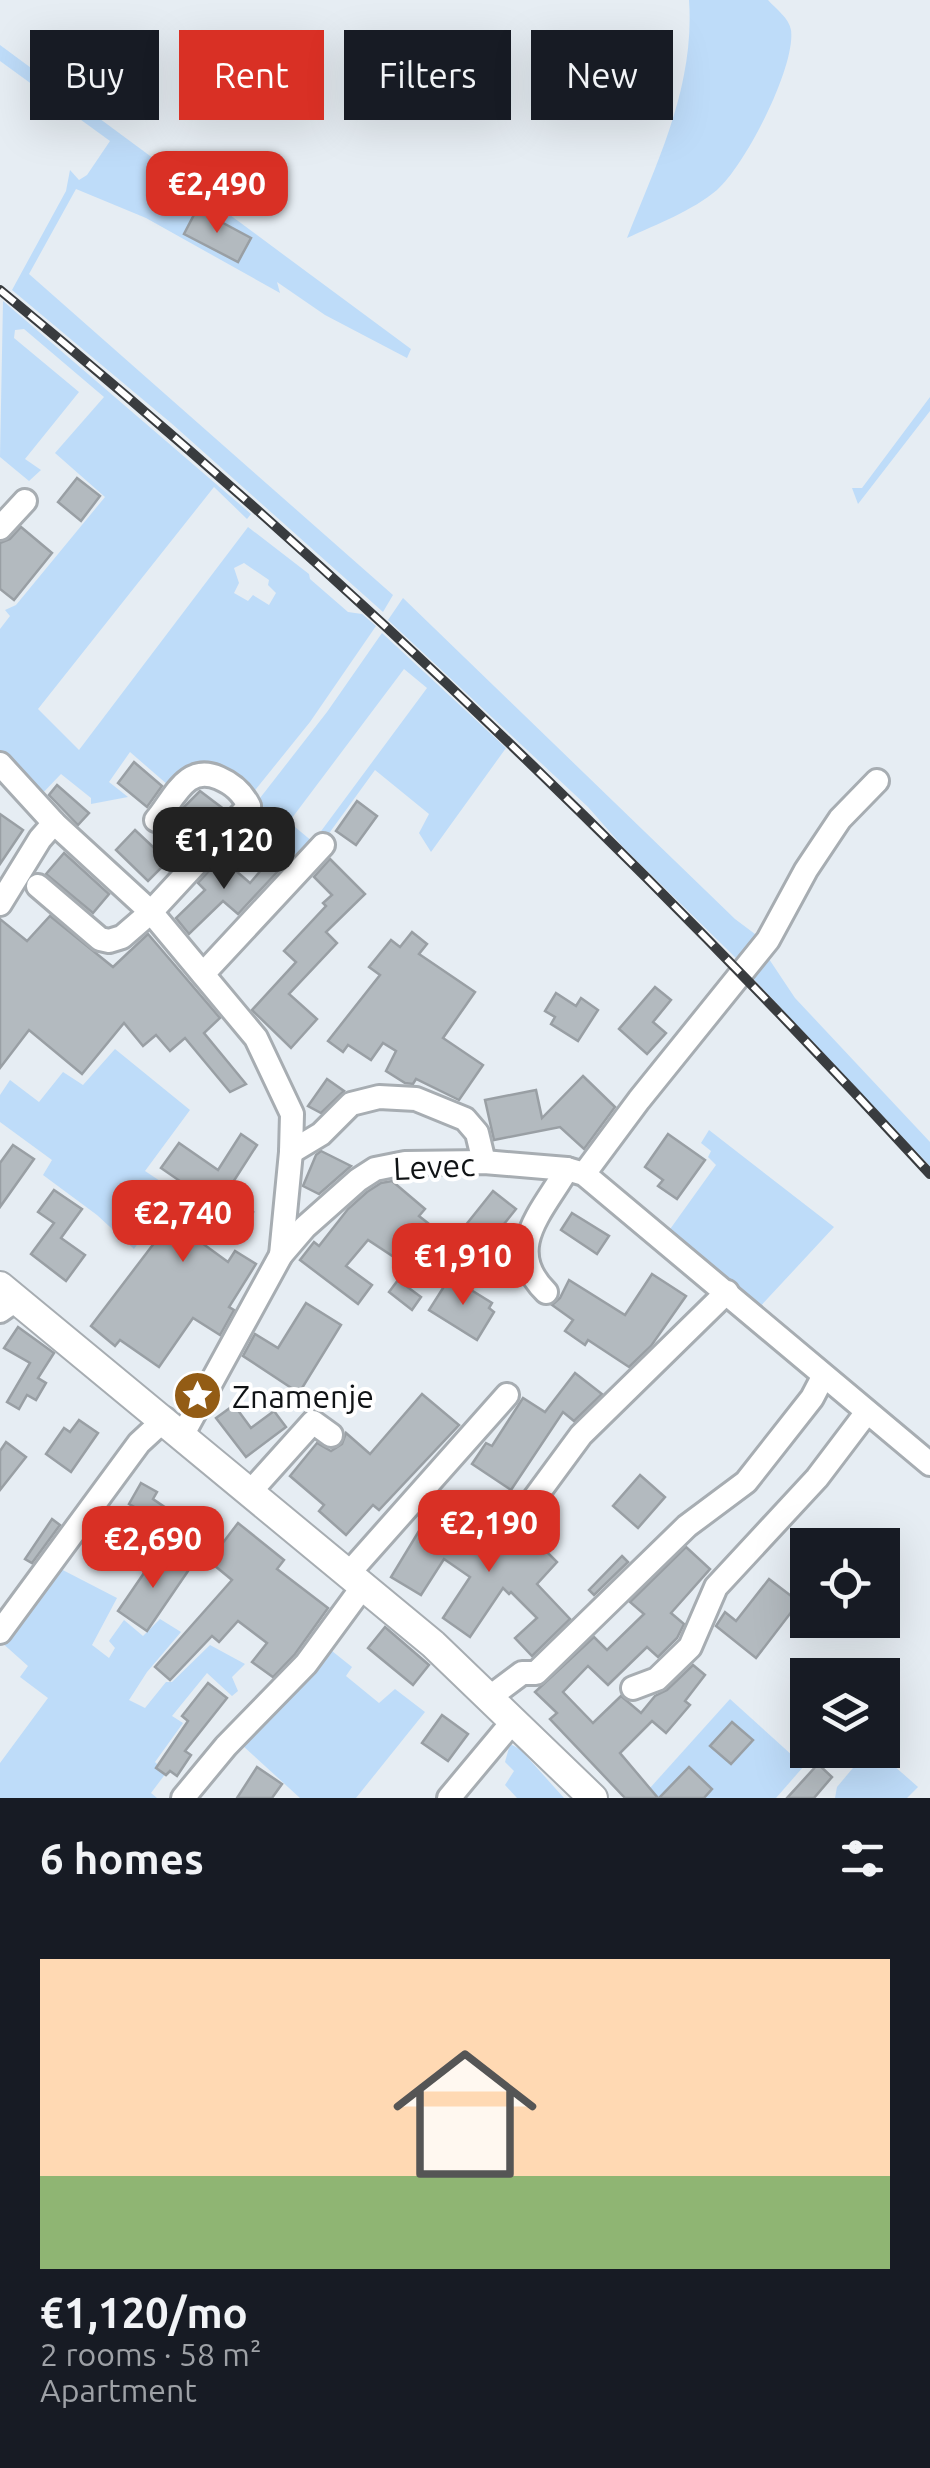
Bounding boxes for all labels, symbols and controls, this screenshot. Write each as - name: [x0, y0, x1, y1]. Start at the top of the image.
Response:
- chip: Buy: [30, 30, 159, 120]
- chip: Rent: [179, 30, 324, 120]
- chip: Filters: [344, 30, 511, 120]
- chip: New: [531, 30, 673, 120]
- pin: €2,490: [136, 151, 298, 236]
- text: €2,490: [168, 165, 266, 201]
- pin: €1,120: [143, 807, 305, 892]
- text: €1,120: [175, 821, 273, 857]
- street label: Levec: [392, 1146, 476, 1186]
- pin: €2,740: [102, 1180, 264, 1265]
- text: €2,740: [134, 1194, 232, 1230]
- pin: €1,910: [382, 1223, 544, 1308]
- text: €1,910: [414, 1237, 512, 1273]
- place icon: Znamenje: [171, 1370, 223, 1422]
- place label: Znamenje: [232, 1378, 374, 1414]
- pin: €2,190: [408, 1490, 570, 1575]
- text: €2,190: [440, 1504, 538, 1540]
- pin: €2,690: [72, 1506, 234, 1591]
- text: €2,690: [104, 1520, 202, 1556]
- map controls: [790, 1528, 900, 1768]
- button: locate: [790, 1528, 900, 1638]
- button: layers: [790, 1658, 900, 1768]
- icon: filters: [835, 1831, 890, 1886]
- text: 6 homes: [40, 1835, 204, 1882]
- icon: home: [375, 2024, 555, 2204]
- text: €1,120/mo: [40, 2289, 248, 2336]
- text: 2 rooms · 58 m²: [40, 2336, 261, 2372]
- text: Apartment: [40, 2372, 197, 2408]

